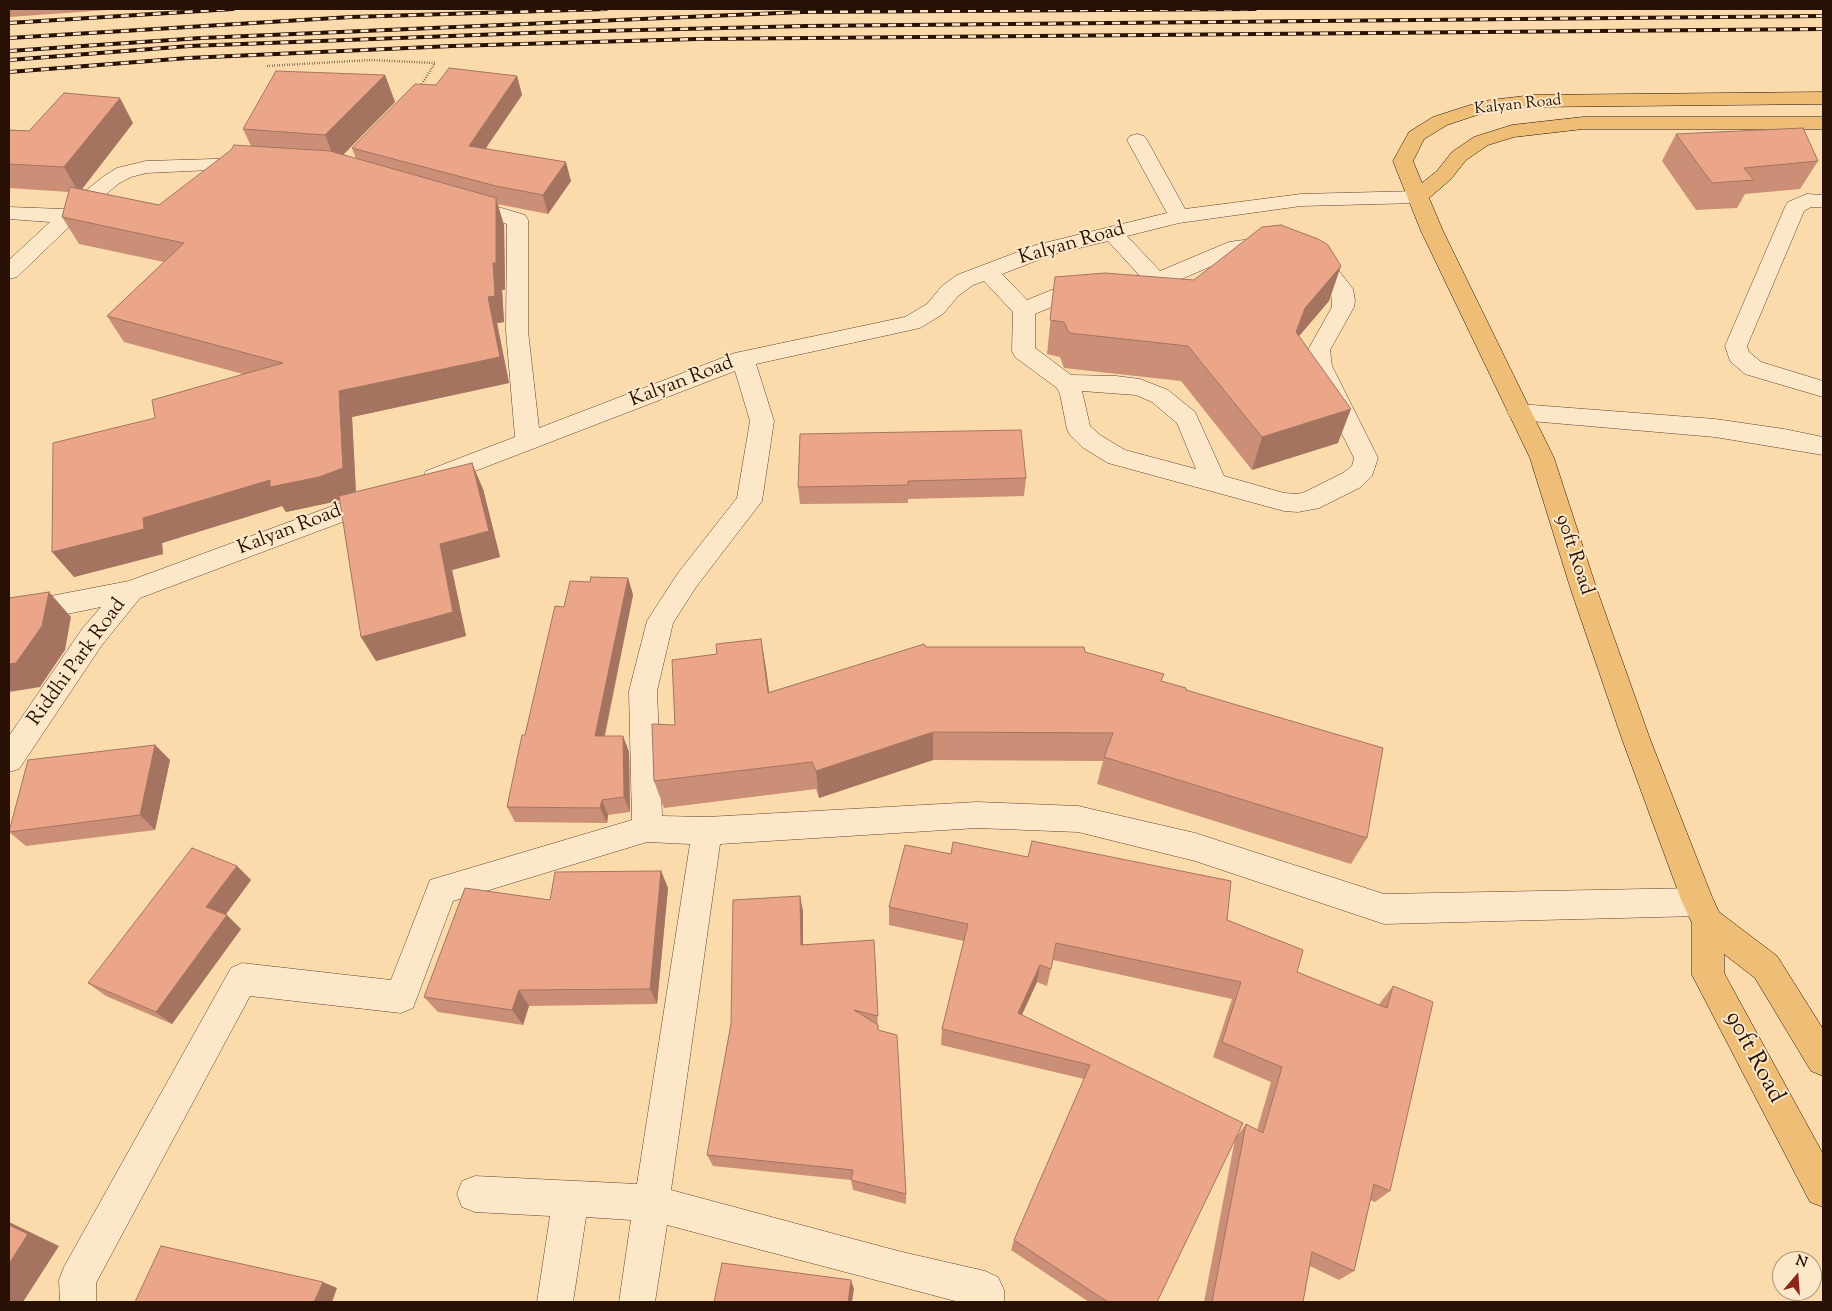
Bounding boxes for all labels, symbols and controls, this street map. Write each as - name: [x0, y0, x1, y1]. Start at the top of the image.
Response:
- street label: Kalyan Road: [1474, 92, 1562, 120]
- street label: Kalyan Road: [1016, 218, 1128, 272]
- street label: Kalyan Road: [627, 352, 737, 414]
- street label: Kalyan Road: [235, 500, 345, 562]
- street label: 90ft Road: [1549, 512, 1597, 598]
- street label: Riddhi Park Road: [24, 595, 132, 731]
- street label: 90ft Road: [1717, 1007, 1789, 1109]
- north arrow: [1772, 1251, 1822, 1301]
- text: N: [1793, 1251, 1810, 1274]

